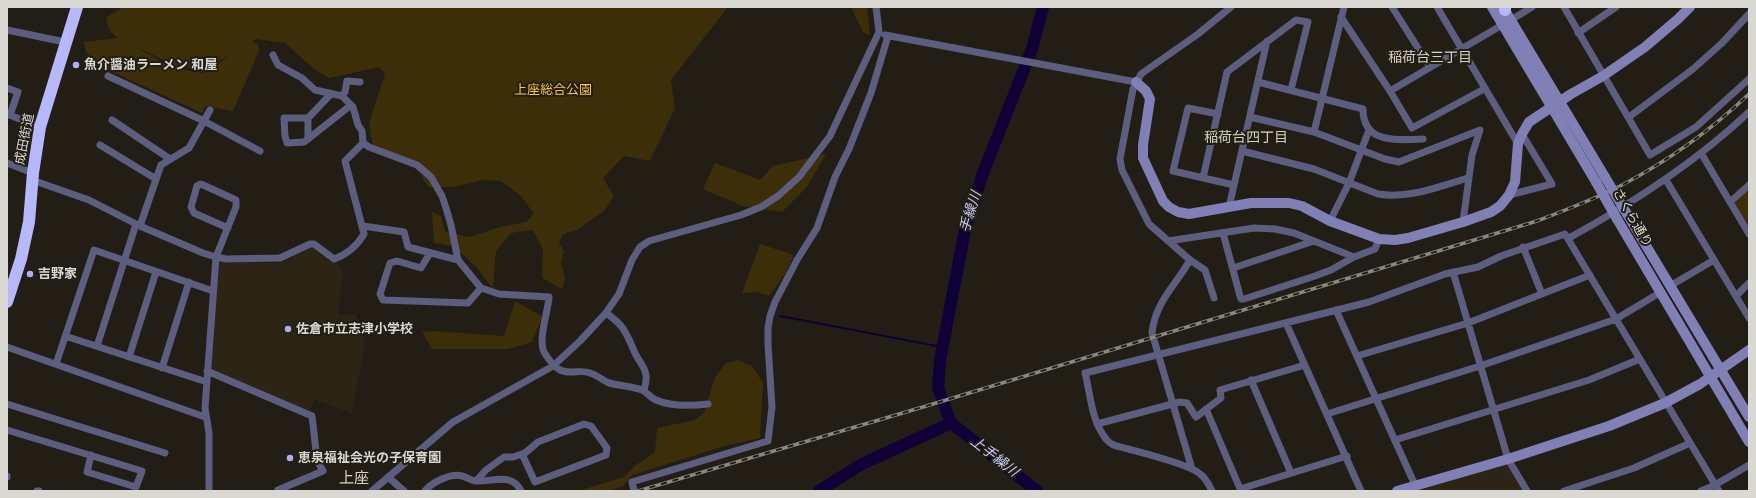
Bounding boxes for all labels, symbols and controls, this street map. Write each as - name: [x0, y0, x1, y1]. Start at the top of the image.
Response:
- district label: 稲荷台三丁目: [1388, 50, 1472, 66]
- place label: 魚介醤油ラーメン 和屋: [84, 57, 217, 73]
- marker: 魚介醤油ラーメン 和屋: [71, 60, 81, 70]
- park label: 上座総合公園: [514, 82, 592, 98]
- street label: 成田街道: [12, 112, 38, 166]
- district label: 稲荷台四丁目: [1204, 130, 1288, 146]
- street label: さくら通り: [1609, 186, 1655, 250]
- water label: 手繰川: [957, 189, 985, 235]
- place label: 吉野家: [38, 266, 77, 282]
- marker: 吉野家: [25, 269, 35, 279]
- place label: 佐倉市立志津小学校: [296, 321, 413, 337]
- marker: 佐倉市立志津小学校: [283, 324, 293, 334]
- water label: 上手繰川: [967, 433, 1021, 481]
- place label: 恵泉福祉会光の子保育園: [298, 450, 441, 466]
- marker: 恵泉福祉会光の子保育園: [285, 453, 295, 463]
- district label: 上座: [339, 470, 369, 488]

